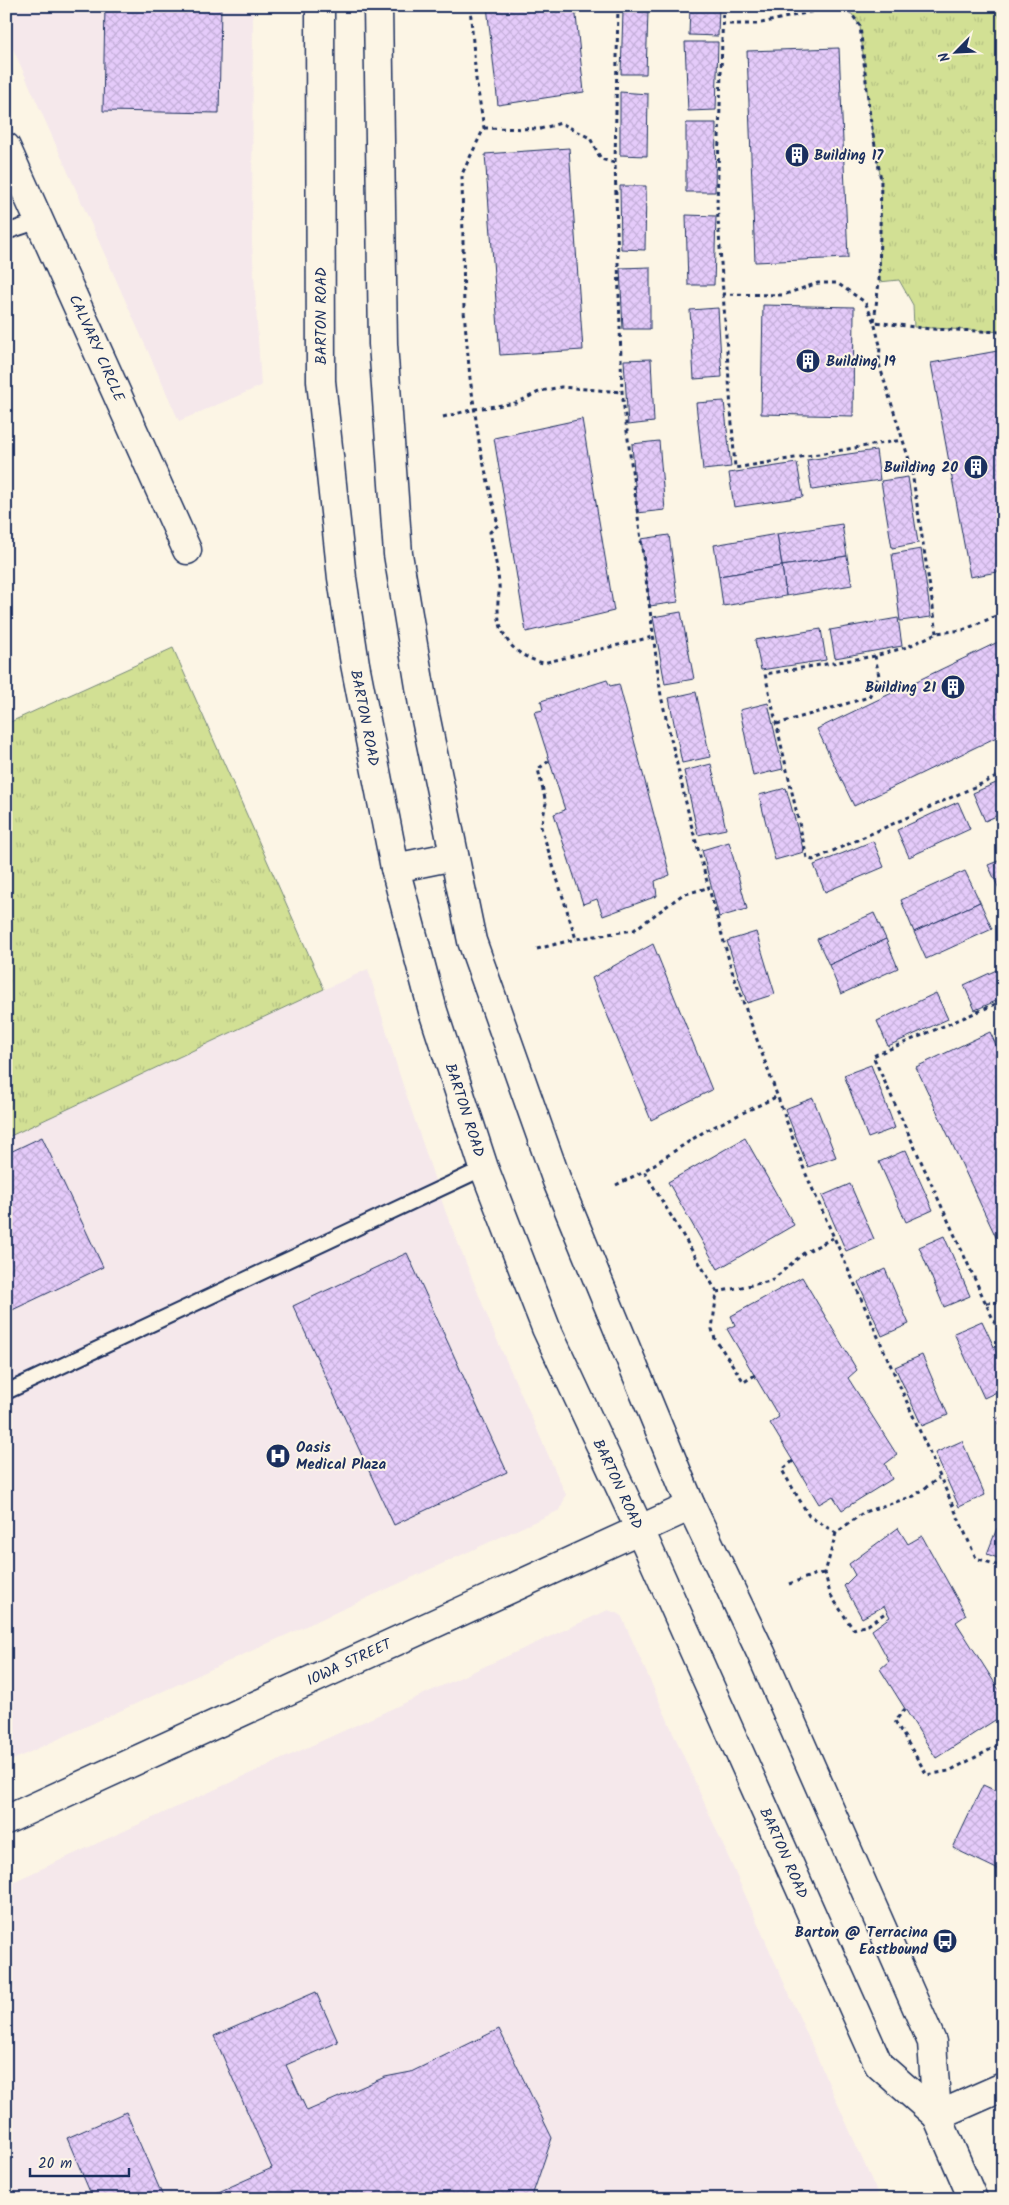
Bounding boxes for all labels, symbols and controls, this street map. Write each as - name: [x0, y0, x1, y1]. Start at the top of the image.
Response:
- north arrow: [932, 28, 982, 78]
- text: N: [933, 48, 957, 65]
- building icon: Building 17: [784, 142, 810, 168]
- place label: Building 17: [814, 144, 884, 168]
- street label: BARTON ROAD: [310, 267, 334, 365]
- street label: CALVARY CIRCLE: [62, 291, 131, 407]
- building icon: Building 19: [795, 348, 821, 374]
- place label: Building 19: [826, 350, 896, 374]
- building icon: Building 20: [963, 454, 989, 480]
- place label: Building 20: [884, 456, 958, 480]
- street label: BARTON ROAD: [343, 668, 385, 769]
- building icon: Building 21: [940, 674, 966, 700]
- place label: Building 21: [865, 676, 936, 700]
- street label: BARTON ROAD: [438, 1060, 491, 1161]
- street label: BARTON ROAD: [586, 1435, 649, 1534]
- place label: Oasis Medical Plaza: [296, 1436, 386, 1477]
- hospital icon: Oasis Medical Plaza: [265, 1443, 291, 1469]
- street label: IOWA STREET: [303, 1632, 398, 1693]
- street label: BARTON ROAD: [752, 1804, 814, 1903]
- place label: Barton @ Terracina Eastbound: [795, 1921, 929, 1962]
- bus stop icon: Barton @ Terracina Eastbound: [932, 1928, 958, 1954]
- scale bar: [30, 2145, 129, 2177]
- text: 20 m: [38, 2152, 72, 2176]

